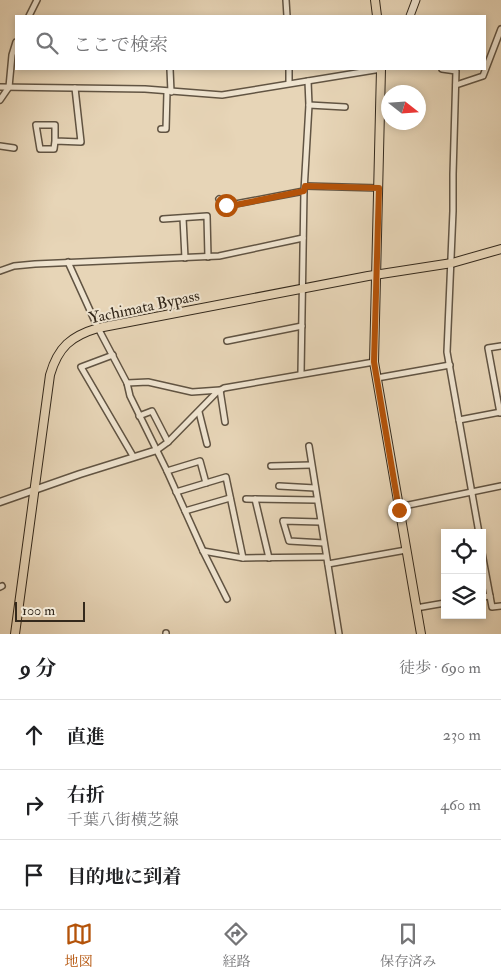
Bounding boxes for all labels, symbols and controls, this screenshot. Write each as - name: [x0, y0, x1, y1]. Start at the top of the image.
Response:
- search box: [15, 15, 486, 70]
- icon: search: [33, 29, 61, 57]
- text: ここで検索: [73, 33, 168, 57]
- north arrow: [381, 85, 426, 130]
- route start: [215, 194, 238, 217]
- street label: Yachimata Bypass: [87, 286, 202, 329]
- route end: [388, 499, 411, 522]
- map controls: [441, 529, 486, 619]
- button: locate: [441, 529, 486, 574]
- button: layers: [441, 574, 486, 619]
- scale bar: [15, 599, 85, 622]
- text: 100 m: [22, 602, 55, 619]
- text: 9 分: [20, 655, 56, 682]
- text: 徒歩 · 690 m: [399, 658, 481, 678]
- icon: ahead: [20, 721, 48, 749]
- text: 直進: [67, 725, 105, 749]
- text: 230 m: [443, 725, 481, 745]
- text: 右折: [67, 783, 105, 807]
- icon: right: [20, 791, 48, 819]
- text: 460 m: [440, 795, 481, 815]
- text: 千葉八街横芝線: [67, 810, 179, 830]
- icon: arrive: [20, 861, 48, 889]
- text: 目的地に到着: [67, 865, 181, 889]
- tab: 地図: [65, 920, 93, 970]
- tab: 経路: [222, 920, 250, 970]
- tab: 保存済み: [380, 920, 436, 970]

